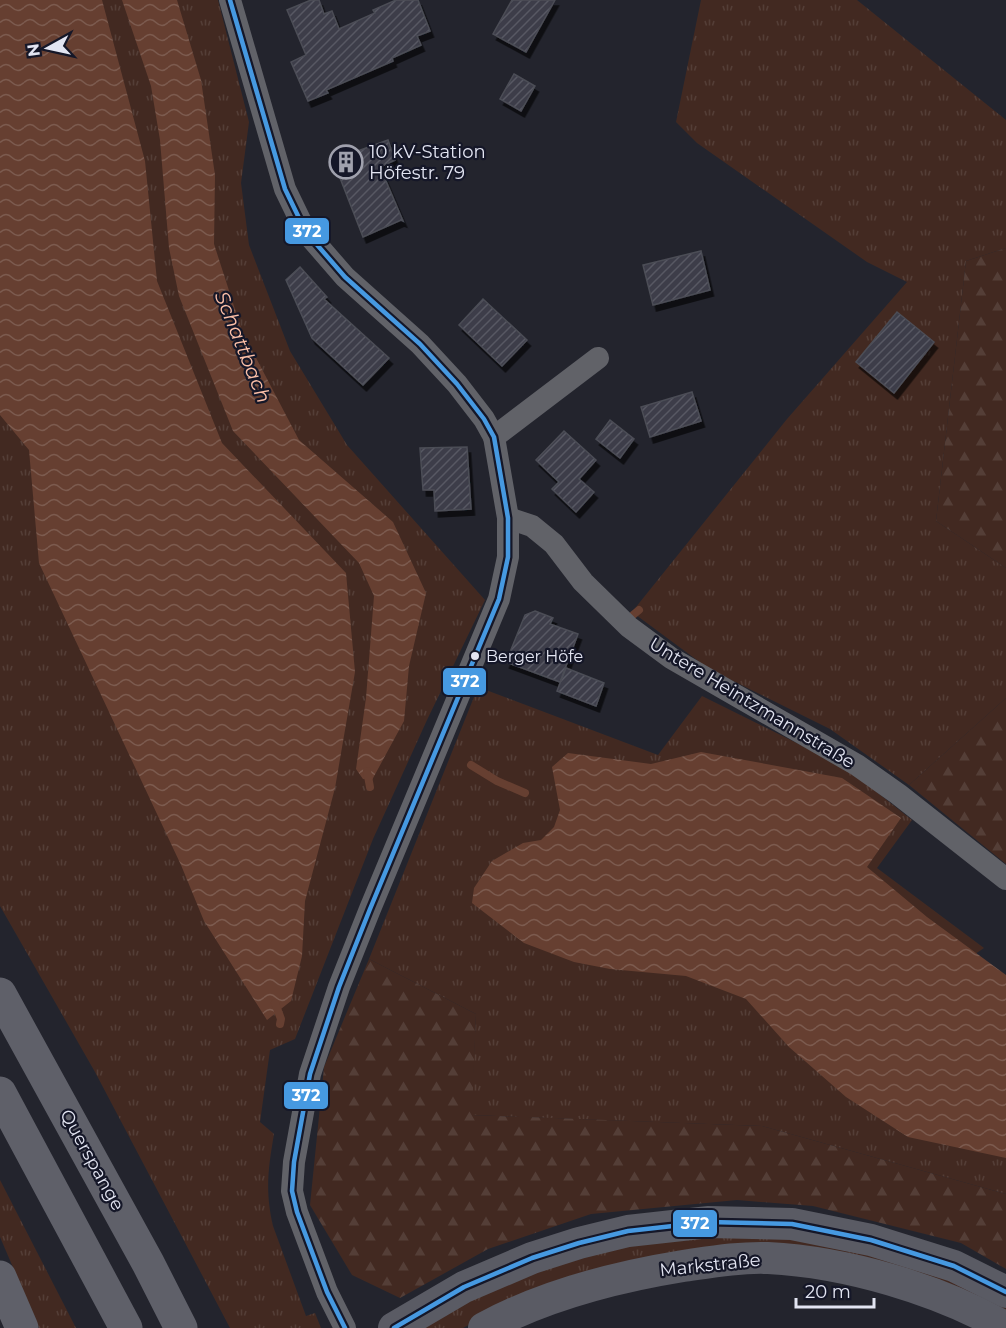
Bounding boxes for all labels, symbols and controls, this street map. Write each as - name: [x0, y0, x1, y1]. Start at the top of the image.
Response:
- north arrow: [18, 18, 78, 78]
- text: N: [23, 42, 44, 58]
- place label: 10 kV-Station Höfestr. 79: [369, 141, 486, 184]
- building icon: 10 kV-Station Höfestr. 79: [328, 144, 364, 180]
- line badge: 372: [284, 217, 330, 245]
- text: 372: [292, 222, 321, 241]
- water label: Schattbach: [210, 288, 276, 406]
- street label: Untere Heintzmannstraße: [645, 633, 859, 773]
- place label: Berger Höfe: [486, 647, 583, 666]
- marker: Berger Höfe: [469, 650, 481, 662]
- line badge: 372: [442, 667, 487, 696]
- text: 372: [450, 672, 479, 691]
- line badge: 372: [283, 1081, 329, 1110]
- text: 372: [291, 1086, 320, 1105]
- street label: Querspange: [55, 1106, 129, 1214]
- line badge: 372: [672, 1209, 718, 1238]
- text: 372: [680, 1214, 709, 1233]
- street label: Markstraße: [658, 1249, 762, 1281]
- scale bar: [796, 1271, 874, 1309]
- text: 20 m: [805, 1281, 851, 1303]

